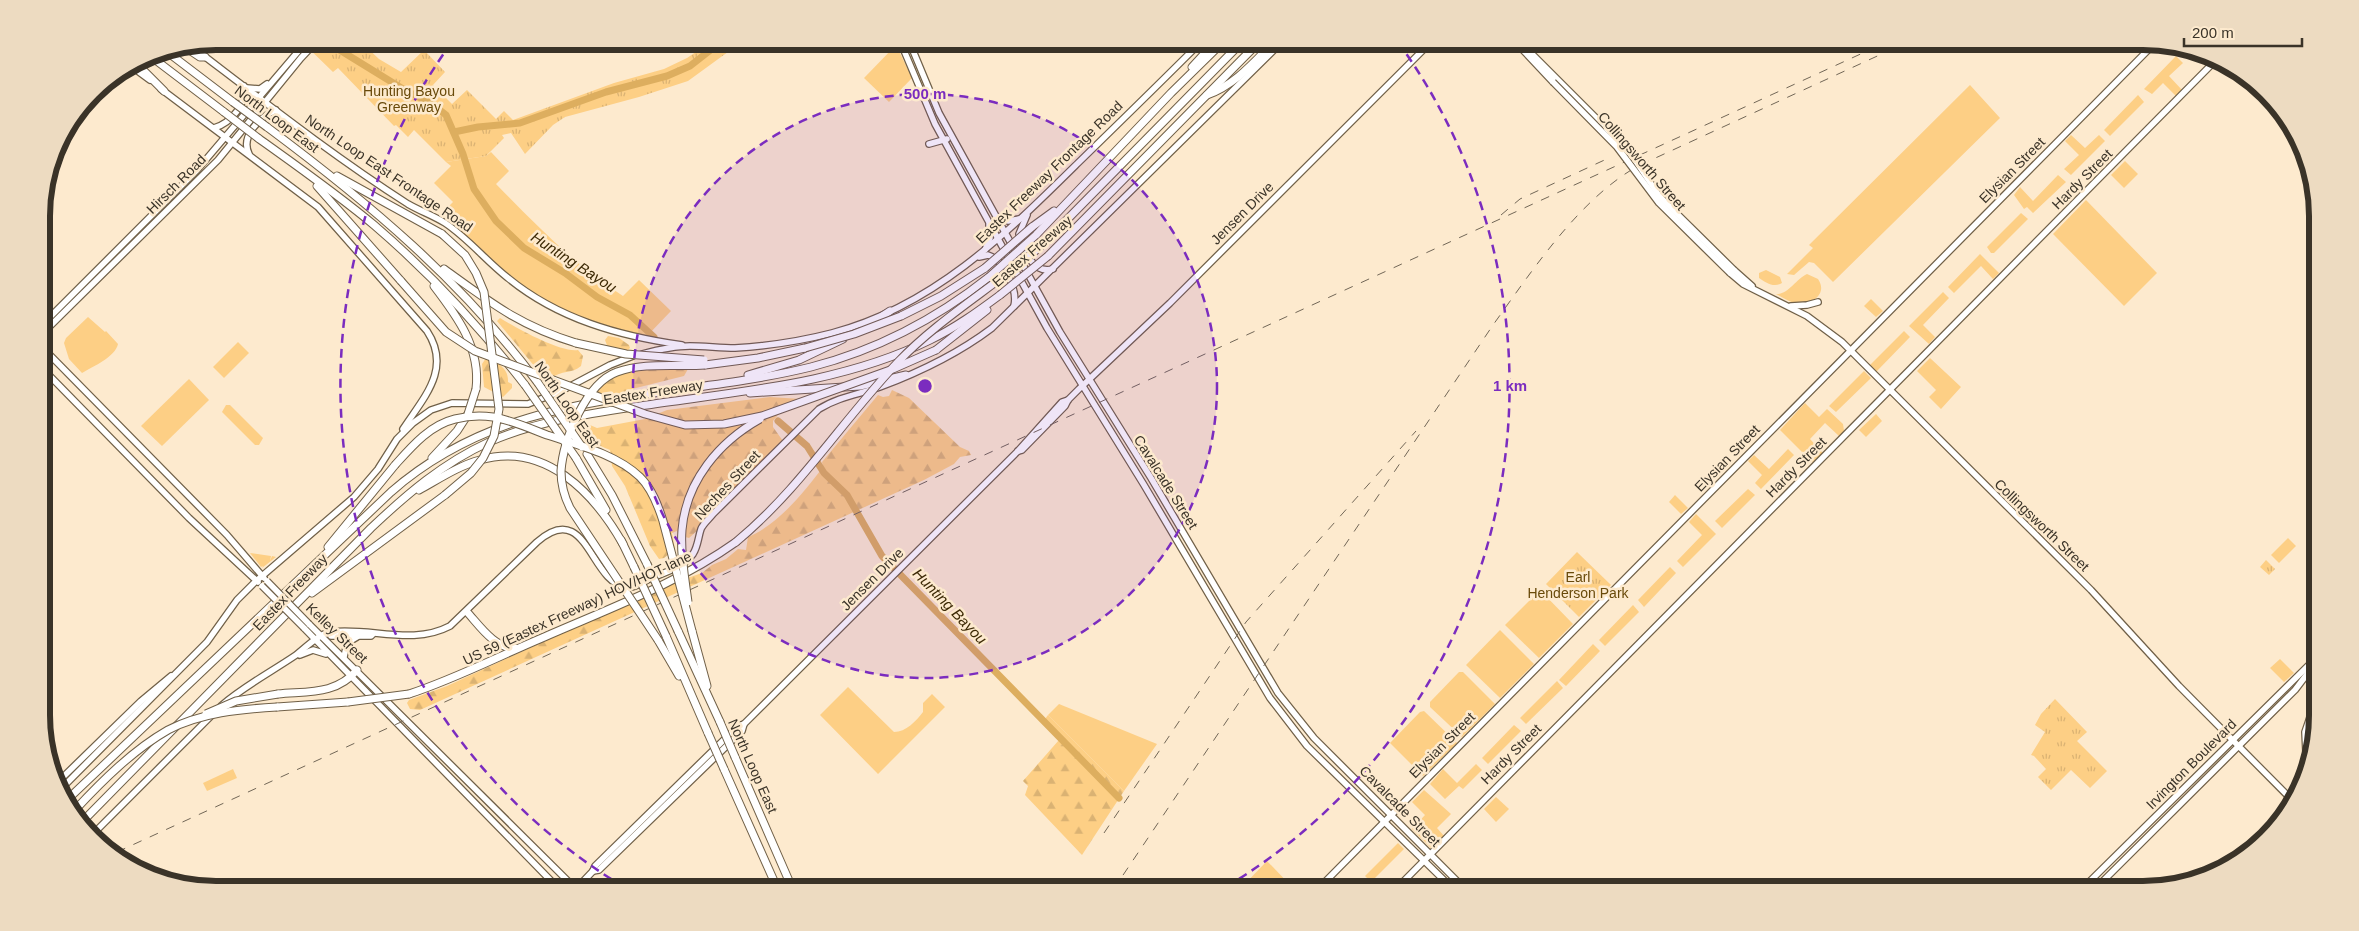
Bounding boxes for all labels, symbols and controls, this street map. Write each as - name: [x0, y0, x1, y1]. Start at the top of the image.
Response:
- scale bar: [2184, 15, 2302, 47]
- text: 200 m: [2192, 24, 2234, 41]
- street label: North Loop East: [232, 82, 322, 156]
- park label: Hunting Bayou Greenway: [363, 83, 455, 115]
- text: 500 m: [904, 85, 946, 102]
- street label: Eastex Freeway Frontage Road: [972, 98, 1126, 246]
- street label: Collingsworth Street: [1595, 108, 1689, 214]
- street label: North Loop East Frontage Road: [302, 111, 476, 235]
- street label: Elysian Street: [1976, 134, 2048, 206]
- street label: Hardy Street: [2049, 145, 2116, 212]
- street label: Hirsch Road: [143, 151, 209, 217]
- street label: Jensen Drive: [1207, 178, 1277, 248]
- street label: Eastex Freeway: [989, 212, 1075, 290]
- water label: Hunting Bayou: [528, 228, 620, 296]
- street label: North Loop East: [531, 358, 603, 450]
- street label: Eastex Freeway: [602, 376, 704, 408]
- centre of rings: [916, 377, 934, 395]
- text: 1 km: [1493, 377, 1527, 394]
- street label: Elysian Street: [1691, 421, 1763, 495]
- street label: Cavalcade Street: [1131, 432, 1201, 532]
- street label: Hardy Street: [1763, 433, 1830, 500]
- street label: Neches Street: [691, 447, 763, 523]
- street label: Collingsworth Street: [1991, 476, 2093, 574]
- street label: Jensen Drive: [837, 544, 907, 614]
- street label: US 59 (Eastex Freeway) HOV/HOT lane: [460, 548, 694, 668]
- street label: Eastex Freeway: [249, 550, 331, 634]
- water label: Hunting Bayou: [910, 565, 991, 648]
- park label: Earl Henderson Park: [1527, 569, 1630, 601]
- street label: Kelley Street: [303, 600, 371, 666]
- street label: Elysian Street: [1406, 709, 1478, 781]
- street label: Irvington Boulevard: [2143, 716, 2239, 812]
- street label: North Loop East: [725, 717, 781, 816]
- street label: Hardy Street: [1478, 720, 1545, 787]
- street label: Cavalcade Street: [1356, 762, 1444, 850]

